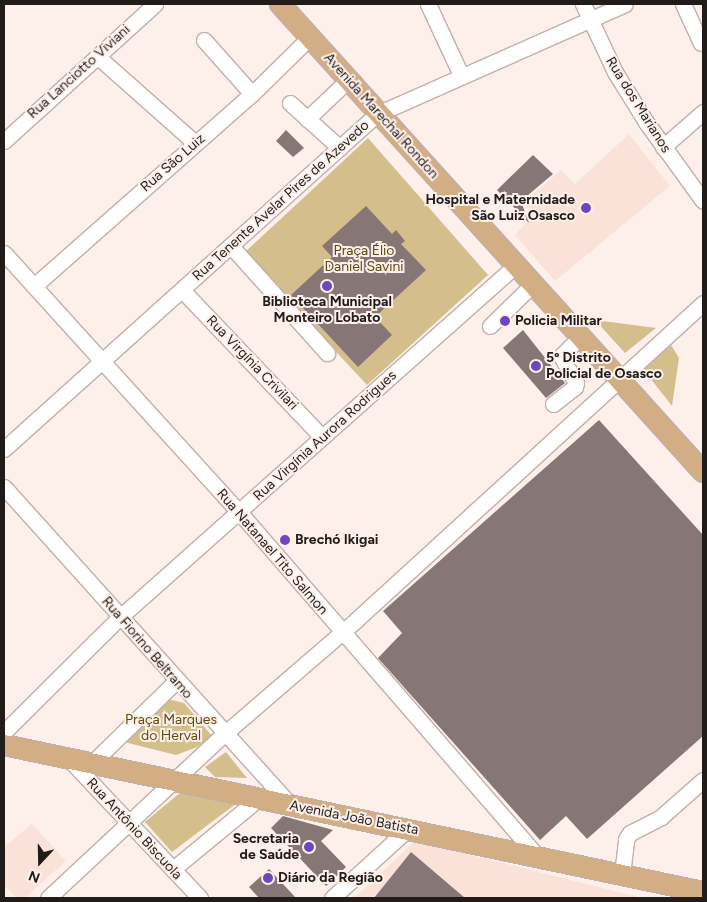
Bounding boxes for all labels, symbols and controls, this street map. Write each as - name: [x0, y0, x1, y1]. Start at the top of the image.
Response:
- street label: Rua Lanciotto Viviani: [24, 22, 134, 122]
- street label: Avenida Marechal Rondon: [320, 50, 442, 182]
- street label: Rua dos Marianos: [602, 54, 674, 156]
- street label: Rua Tenente Avelar Pires de Azevedo: [189, 117, 373, 285]
- street label: Rua São Luiz: [137, 131, 209, 195]
- place label: Hospital e Maternidade São Luiz Osasco: [425, 192, 575, 224]
- marker: Hospital e Maternidade São Luiz Osasco: [579, 201, 593, 215]
- park label: Praça Élio Daniel Savini: [324, 243, 404, 276]
- marker: Biblioteca Municipal Monteiro Lobato: [321, 280, 333, 292]
- place label: Biblioteca Municipal Monteiro Lobato: [262, 294, 392, 326]
- street label: Rua Virgínia Crivilari: [203, 312, 301, 414]
- place label: Policia Militar: [515, 313, 602, 329]
- marker: Policia Militar: [499, 315, 511, 327]
- place label: 5º Distrito Policial de Osasco: [546, 350, 662, 382]
- marker: 5º Distrito Policial de Osasco: [530, 360, 542, 372]
- street label: Rua Virgínia Aurora Rodrigues: [250, 367, 400, 505]
- street label: Rua Natanael Tito Salmon: [213, 486, 331, 618]
- place label: Brechó Ikigai: [295, 532, 379, 548]
- marker: Brechó Ikigai: [279, 534, 291, 546]
- street label: Rua Fiorino Beltramo: [98, 593, 196, 703]
- park label: Praça Marques do Herval: [125, 712, 217, 744]
- street label: Rua Antônio Biscuola: [83, 775, 185, 883]
- street label: Avenida João Batista: [288, 797, 420, 839]
- place label: Secretaria de Saúde: [233, 831, 299, 864]
- north arrow: [15, 837, 65, 887]
- marker: Secretaria de Saúde: [303, 841, 315, 853]
- text: N: [26, 867, 43, 886]
- place label: Diário da Região: [278, 870, 383, 886]
- marker: Diário da Região: [262, 872, 274, 884]

